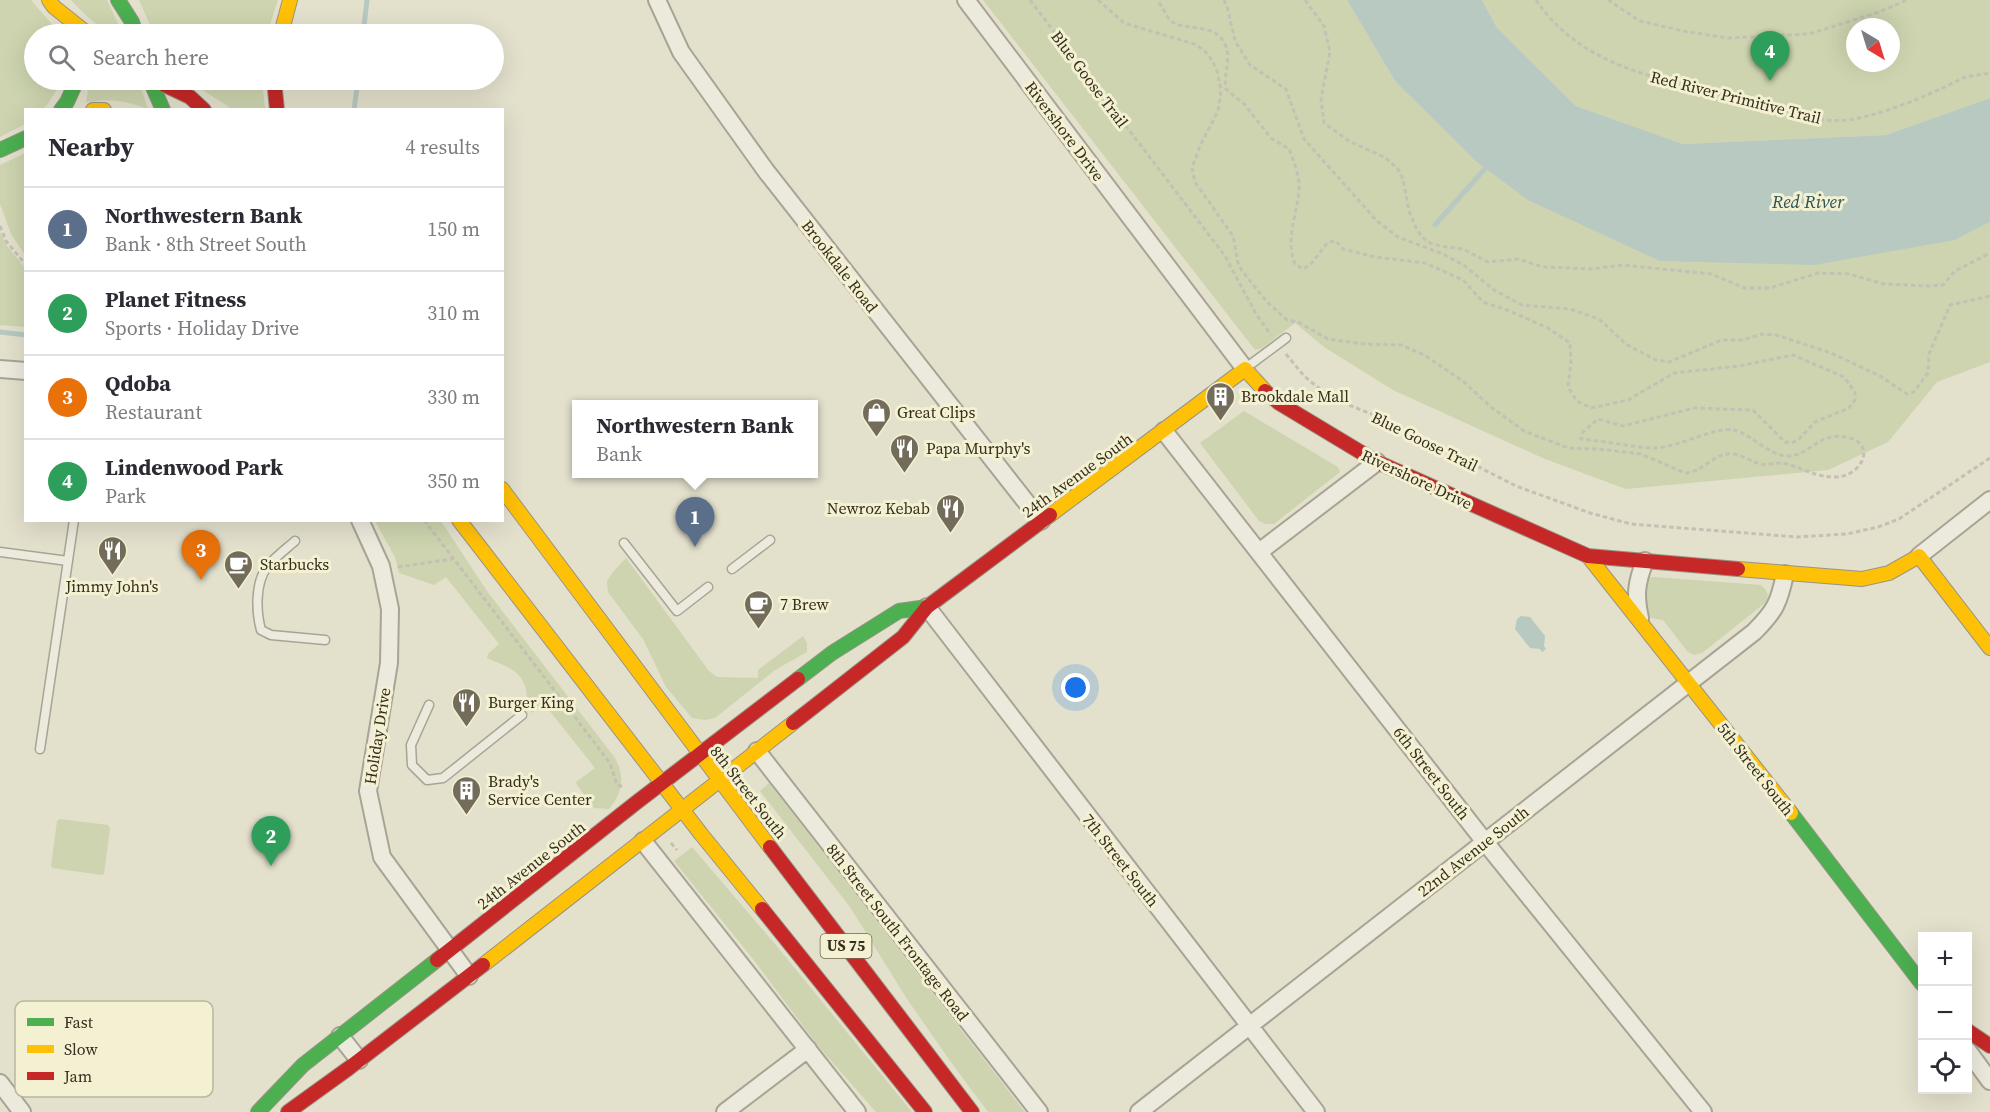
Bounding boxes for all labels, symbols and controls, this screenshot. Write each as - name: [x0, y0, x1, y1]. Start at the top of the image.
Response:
- north arrow: [1846, 18, 1900, 72]
- search box: [24, 24, 504, 90]
- street label: Blue Goose Trail: [1046, 26, 1134, 132]
- pin: 4: [1750, 32, 1790, 81]
- icon: search: [45, 41, 78, 74]
- text: Search here: [93, 42, 209, 72]
- street label: Red River Primitive Trail: [1648, 65, 1824, 129]
- street label: Rivershore Drive: [1020, 77, 1110, 185]
- text: Nearby: [48, 129, 134, 165]
- text: 4 results: [405, 133, 480, 161]
- water label: Red River: [1771, 189, 1845, 214]
- text: Northwestern Bank: [105, 200, 302, 230]
- text: 1: [62, 215, 73, 243]
- text: 150 m: [427, 215, 480, 243]
- street label: Brookdale Road: [797, 215, 883, 317]
- text: Bank · 8th Street South: [105, 230, 307, 258]
- text: Planet Fitness: [105, 284, 246, 314]
- text: 2: [62, 299, 73, 327]
- text: 310 m: [427, 299, 480, 327]
- text: Sports · Holiday Drive: [105, 314, 299, 342]
- text: Qdoba: [105, 368, 171, 398]
- building icon: Brookdale Mall: [1204, 380, 1236, 422]
- text: 3: [62, 383, 73, 411]
- text: 330 m: [427, 383, 480, 411]
- place label: Brookdale Mall: [1241, 385, 1349, 407]
- shop icon: Great Clips: [860, 396, 892, 438]
- text: Restaurant: [105, 398, 202, 426]
- popup: [572, 400, 818, 478]
- place label: Great Clips: [897, 401, 975, 423]
- street label: Blue Goose Trail: [1368, 406, 1482, 476]
- text: Northwestern Bank: [596, 410, 794, 440]
- street label: 24th Avenue South: [1017, 427, 1137, 523]
- restaurant icon: Papa Murphy's: [889, 432, 921, 474]
- place label: Papa Murphy's: [926, 437, 1031, 459]
- text: Bank: [596, 440, 642, 468]
- street label: Rivershore Drive: [1358, 444, 1476, 514]
- text: Lindenwood Park: [105, 452, 283, 482]
- text: 4: [62, 467, 73, 495]
- text: 350 m: [427, 467, 480, 495]
- text: Park: [105, 482, 146, 510]
- restaurant icon: Newroz Kebab: [935, 492, 967, 534]
- place label: Newroz Kebab: [827, 497, 930, 519]
- pin: 1: [676, 498, 714, 547]
- pin: 3: [182, 530, 220, 580]
- restaurant icon: Jimmy John's: [96, 534, 128, 576]
- cafe icon: Starbucks: [223, 548, 255, 590]
- place label: Starbucks: [260, 553, 329, 575]
- place label: Jimmy John's: [64, 575, 159, 597]
- cafe icon: 7 Brew: [743, 588, 775, 630]
- place label: 7 Brew: [780, 593, 829, 615]
- your location: [1061, 673, 1090, 702]
- street label: Holiday Drive: [358, 686, 396, 786]
- restaurant icon: Burger King: [451, 686, 483, 728]
- place label: Burger King: [488, 691, 574, 713]
- street label: 5th Street South: [1713, 718, 1800, 820]
- street label: 6th Street South: [1389, 722, 1476, 824]
- street label: 8th Street South: [706, 741, 793, 843]
- place label: Brady's Service Center: [488, 770, 592, 810]
- building icon: Brady's Service Center: [451, 774, 483, 816]
- street label: 22nd Avenue South: [1413, 800, 1534, 901]
- street label: 7th Street South: [1078, 809, 1165, 911]
- pin: 2: [252, 816, 290, 866]
- street label: 24th Avenue South: [472, 816, 590, 914]
- street label: 8th Street South Frontage Road: [822, 839, 974, 1025]
- map controls: [1918, 932, 1972, 1094]
- button: +: [1918, 932, 1972, 986]
- road number: US 75: [820, 934, 872, 958]
- button: −: [1918, 986, 1972, 1040]
- legend: [15, 1001, 213, 1097]
- text: Fast: [64, 1011, 94, 1033]
- text: Slow: [64, 1038, 99, 1060]
- button: locate: [1918, 1040, 1972, 1094]
- text: Jam: [63, 1065, 92, 1087]

